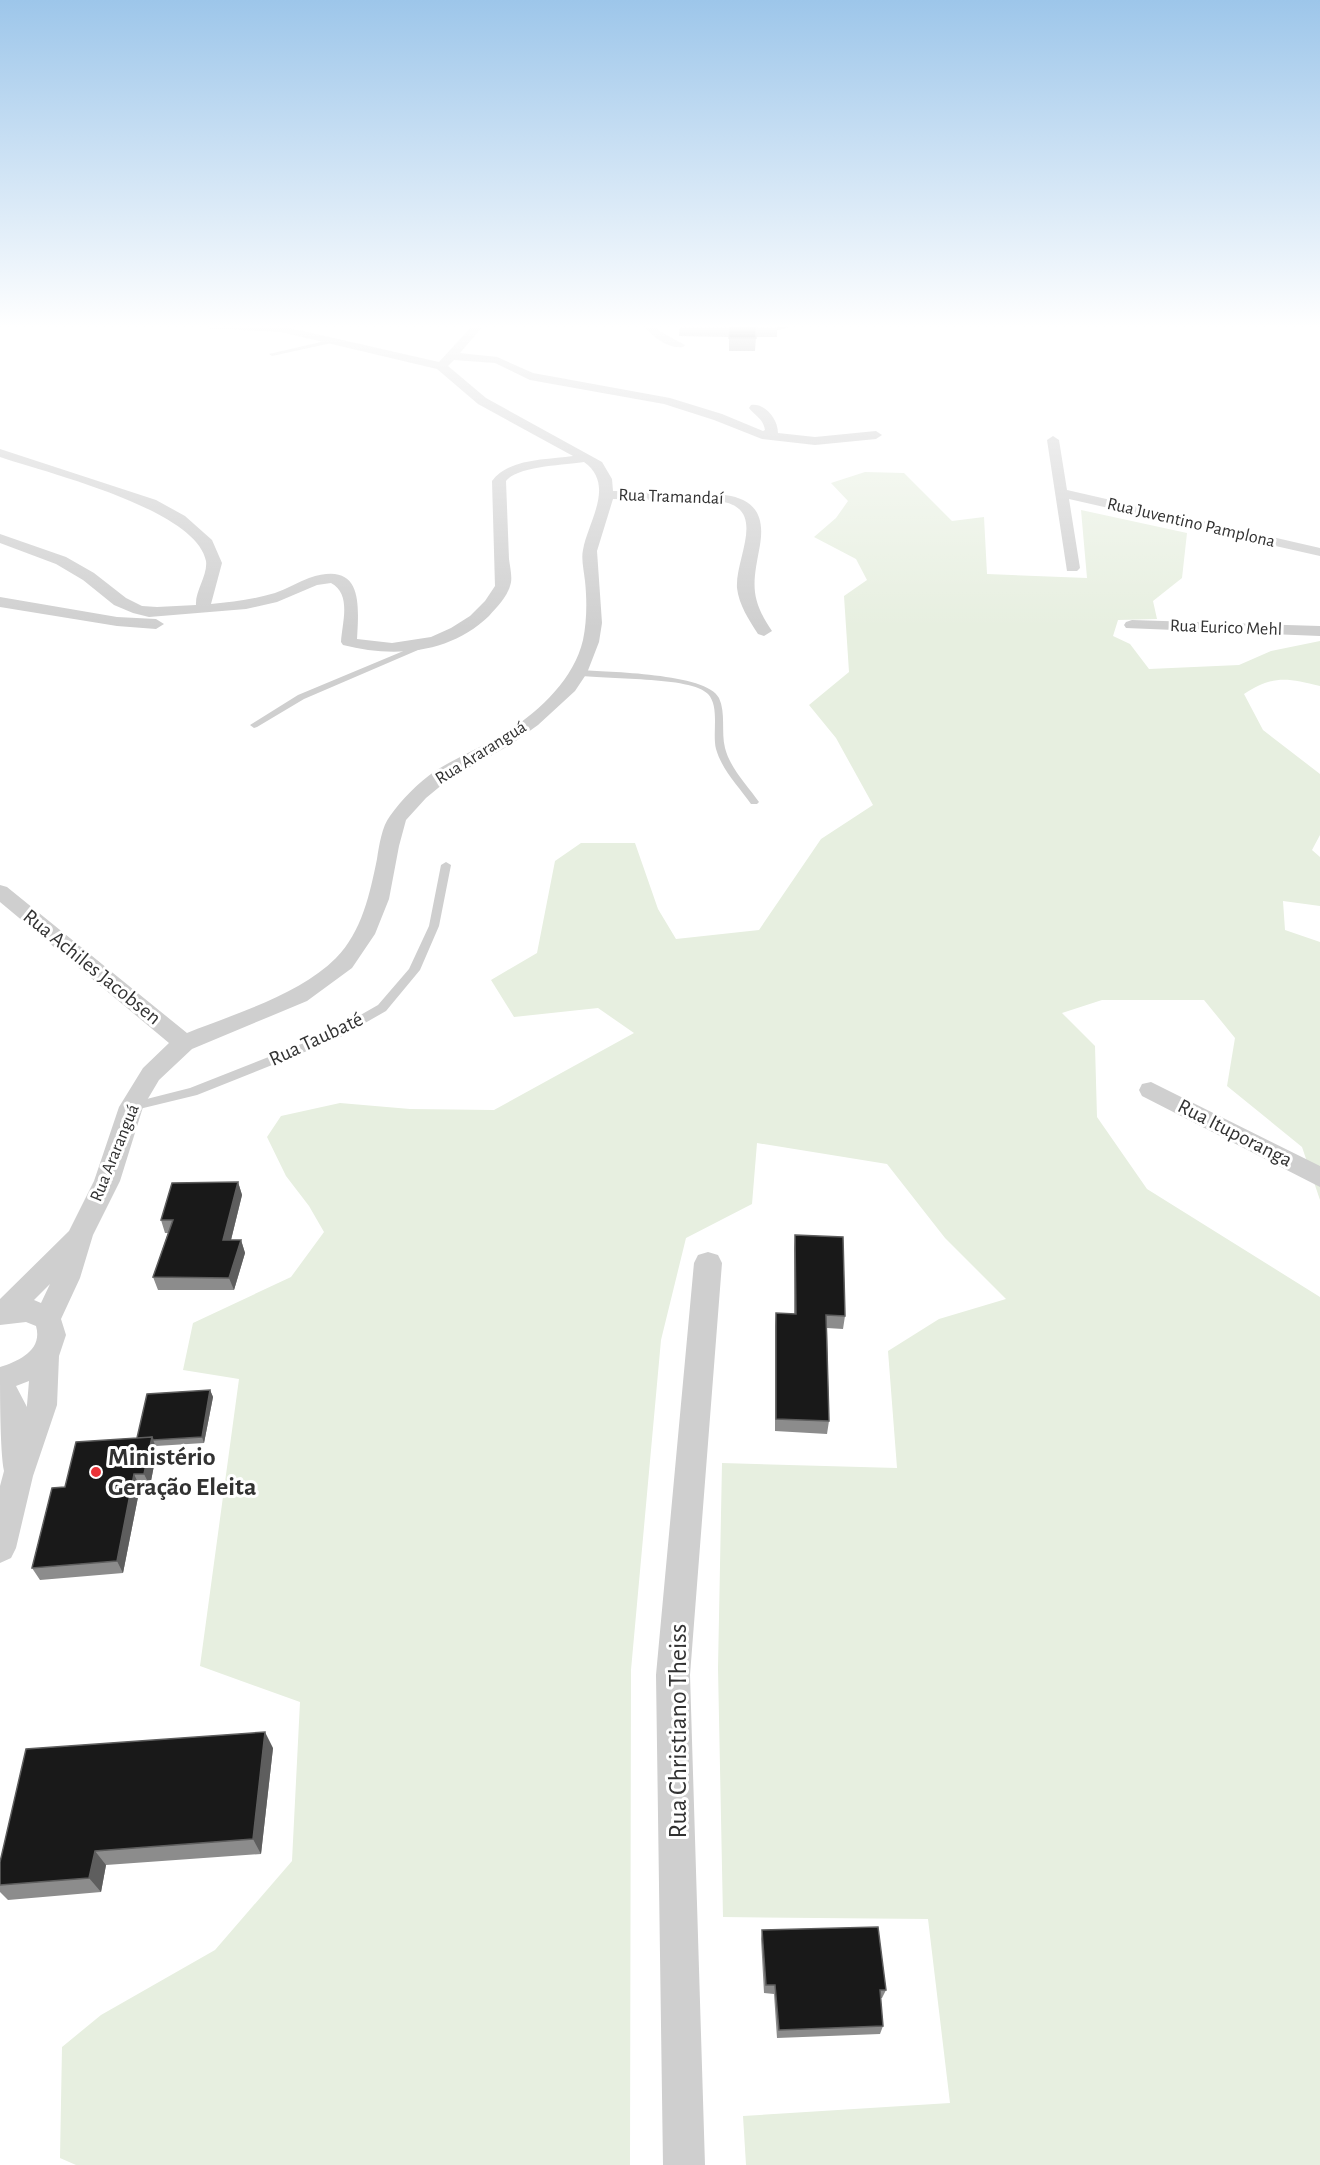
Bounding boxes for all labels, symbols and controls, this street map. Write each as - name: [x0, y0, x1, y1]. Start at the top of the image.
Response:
- street label: Rua Tramandaí: [618, 486, 725, 508]
- street label: Rua Juventino Pamplona: [1105, 495, 1277, 551]
- street label: Rua Eurico Mehl: [1170, 617, 1282, 639]
- street label: Rua Araranguá: [432, 718, 530, 788]
- street label: Rua Achiles Jacobsen: [19, 905, 165, 1029]
- street label: Rua Taubaté: [266, 1008, 366, 1070]
- street label: Rua Ituporanga: [1174, 1095, 1296, 1171]
- street label: Rua Araranguá: [87, 1102, 143, 1204]
- place label: Ministério Geração Eleita: [108, 1444, 256, 1500]
- marker: Ministério Geração Eleita: [89, 1465, 103, 1479]
- street label: Rua Christiano Theiss: [665, 1624, 691, 1838]

